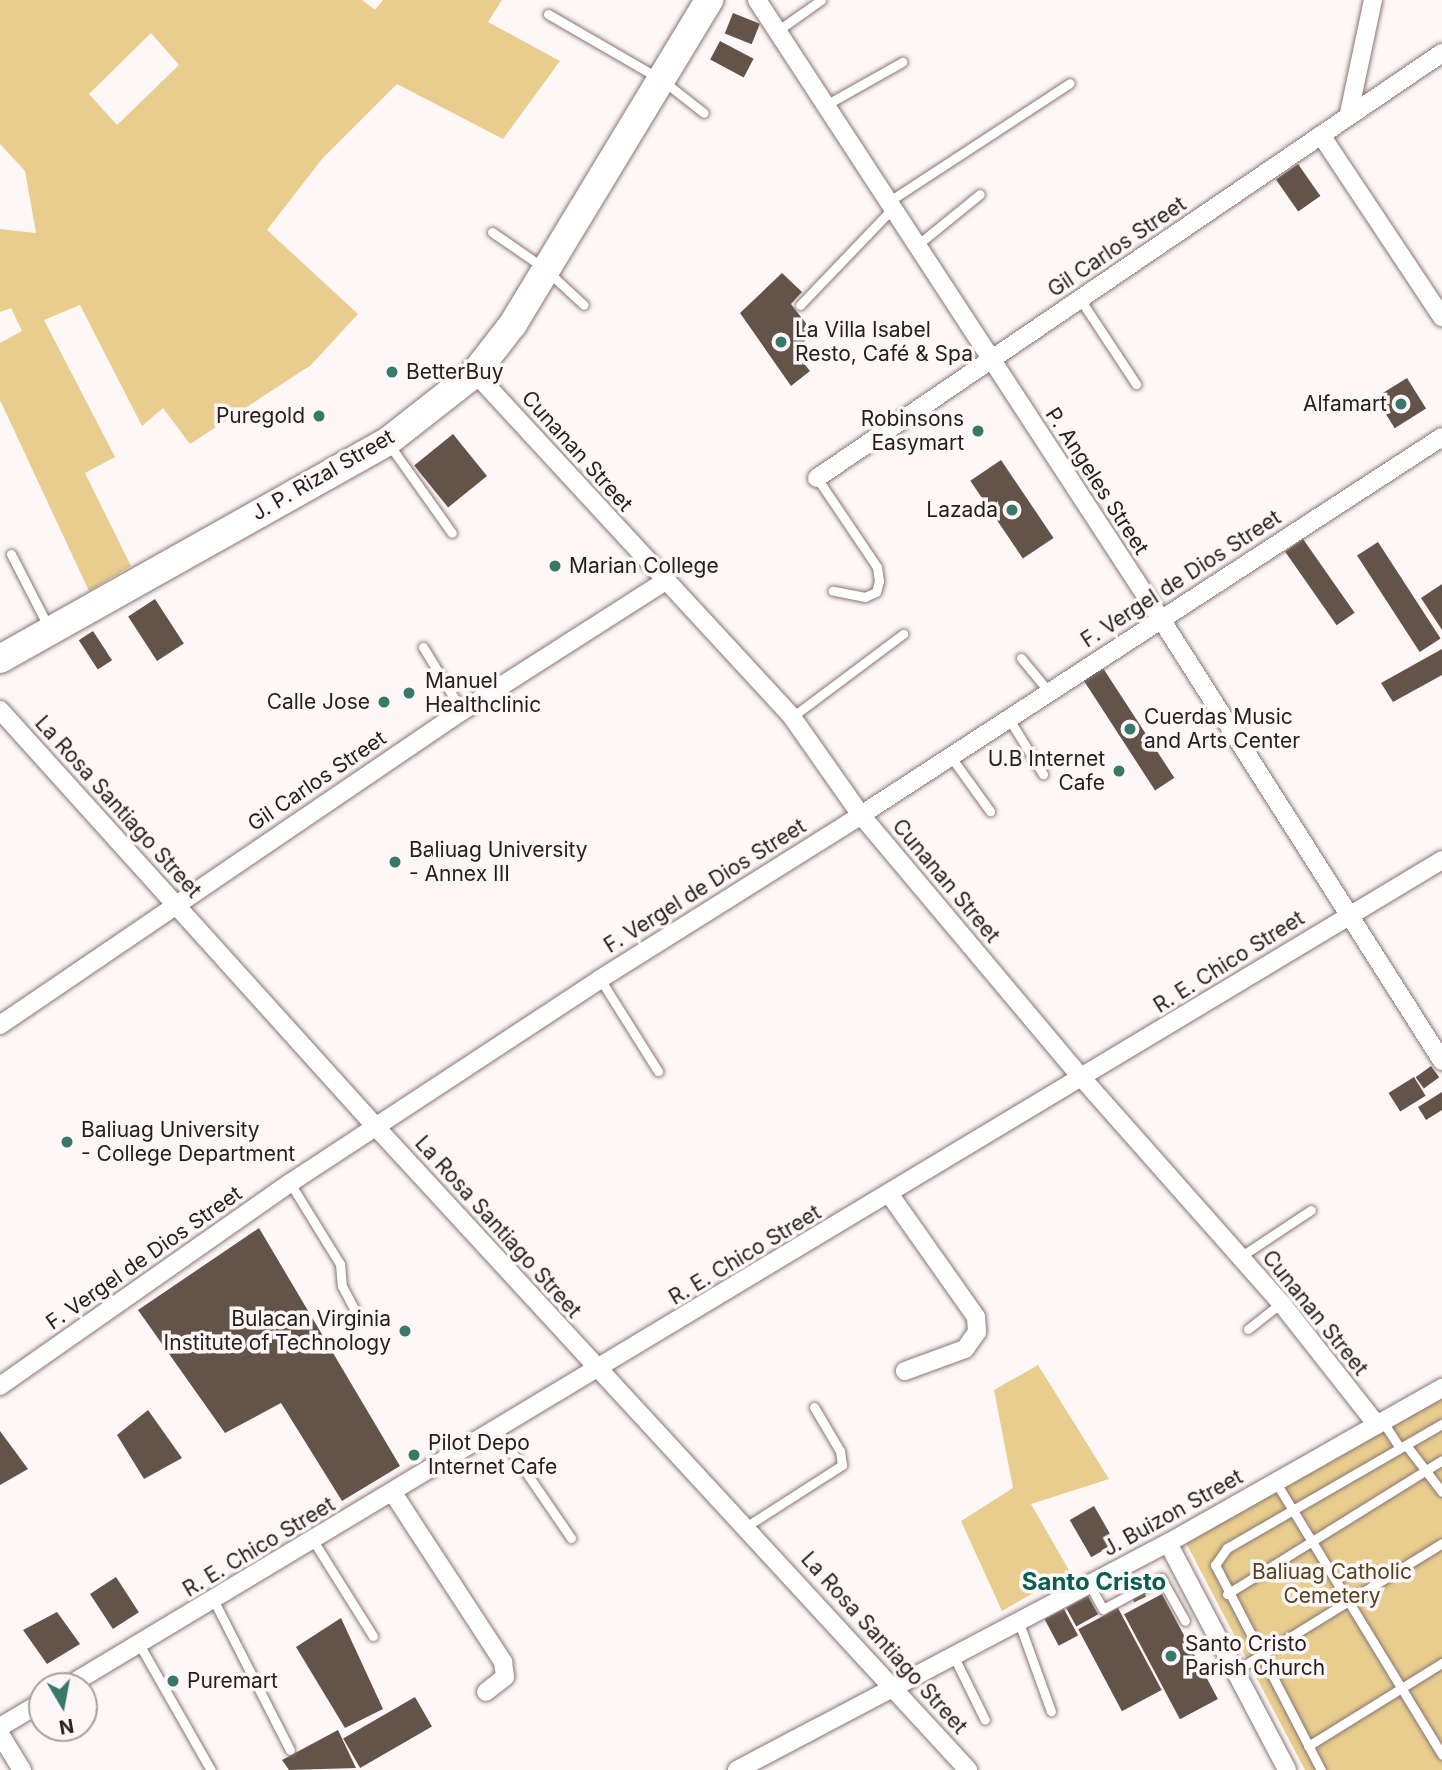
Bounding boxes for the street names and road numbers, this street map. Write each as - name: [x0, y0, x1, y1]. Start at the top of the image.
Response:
- street label: Gil Carlos Street: [1043, 192, 1191, 302]
- street label: Cunanan Street: [516, 385, 638, 517]
- street label: P. Angeles Street: [1040, 403, 1154, 559]
- street label: J. P. Rizal Street: [247, 424, 399, 526]
- street label: F. Vergel de Dios Street: [1076, 505, 1286, 653]
- street label: La Rosa Santiago Street: [30, 711, 206, 903]
- street label: Gil Carlos Street: [243, 726, 391, 836]
- street label: F. Vergel de Dios Street: [599, 814, 811, 958]
- street label: Cunanan Street: [887, 814, 1005, 948]
- street label: R. E. Chico Street: [1149, 906, 1309, 1018]
- street label: La Rosa Santiago Street: [410, 1131, 586, 1323]
- street label: F. Vergel de Dios Street: [41, 1181, 247, 1335]
- street label: R. E. Chico Street: [665, 1200, 825, 1310]
- street label: Cunanan Street: [1257, 1245, 1373, 1381]
- street label: J. Buizon Street: [1099, 1464, 1247, 1562]
- street label: R. E. Chico Street: [179, 1492, 339, 1602]
- street label: La Rosa Santiago Street: [796, 1547, 972, 1739]

